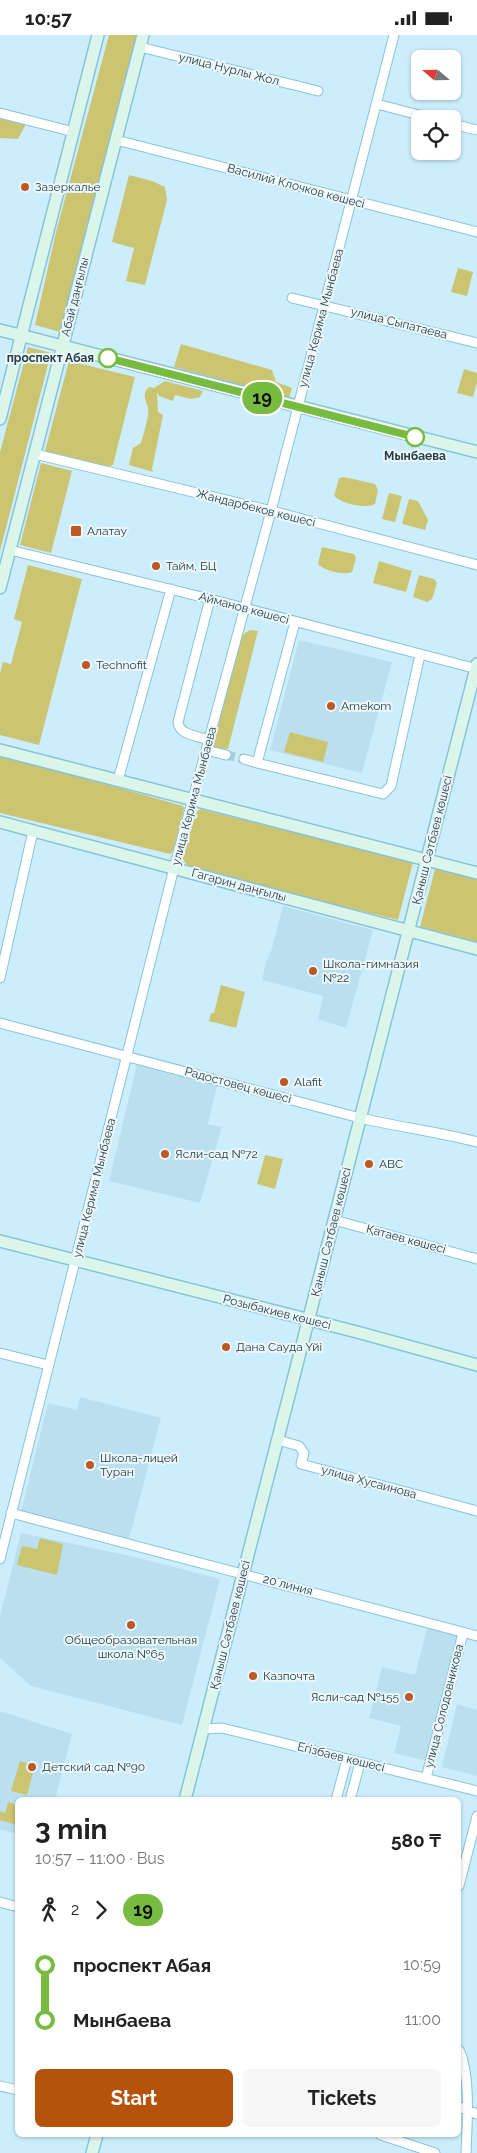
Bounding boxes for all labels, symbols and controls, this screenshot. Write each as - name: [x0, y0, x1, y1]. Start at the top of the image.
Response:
- text: 10:57: [25, 7, 72, 29]
- street label: улица Нурлы Жол: [177, 50, 281, 88]
- north arrow: [411, 50, 461, 100]
- map controls: [411, 50, 461, 160]
- button: locate: [411, 110, 461, 160]
- street label: Василий Клочков көшесі: [226, 161, 366, 211]
- place label: Зазеркалье: [35, 180, 101, 194]
- marker: Зазеркалье: [19, 181, 31, 193]
- street label: улица Керима Мынбаева: [296, 247, 346, 389]
- street label: Абай даңғылы: [58, 256, 92, 338]
- street label: улица Сыпатаева: [349, 304, 449, 342]
- marker: проспект Абая: [98, 348, 118, 368]
- place label: проспект Абая: [7, 351, 94, 365]
- line badge: 19: [240, 382, 284, 414]
- text: 19: [252, 387, 272, 408]
- marker: Мынбаева: [405, 427, 425, 447]
- place label: Мынбаева: [384, 449, 446, 463]
- street label: Жандарбеков көшесі: [195, 486, 317, 530]
- marker: Алатау: [69, 524, 83, 538]
- place label: Алатау: [87, 524, 127, 538]
- place label: Тайм, БЦ: [166, 559, 217, 573]
- marker: Тайм, БЦ: [150, 560, 162, 572]
- street label: Айманов көшесі: [197, 589, 291, 627]
- place label: Technofit: [96, 658, 147, 672]
- marker: Technofit: [80, 659, 92, 671]
- place label: Amekom: [341, 699, 391, 713]
- marker: Amekom: [325, 700, 337, 712]
- street label: улица Керима Мынбаева: [169, 725, 219, 867]
- street label: Қаныш Сәтбаев көшесі: [409, 774, 455, 906]
- street label: Гагарин даңғылы: [190, 866, 288, 904]
- place label: Школа-гимназия №22: [323, 957, 419, 985]
- marker: Школа-гимназия №22: [307, 965, 319, 977]
- street label: Радостовец көшесі: [183, 1064, 293, 1106]
- place label: Alafit: [294, 1075, 322, 1089]
- marker: Alafit: [278, 1076, 290, 1088]
- street label: улица Керима Мынбаева: [70, 1117, 118, 1259]
- place label: Ясли-сад №72: [175, 1147, 258, 1161]
- marker: Ясли-сад №72: [159, 1148, 171, 1160]
- place label: ABC: [379, 1157, 403, 1171]
- marker: ABC: [363, 1158, 375, 1170]
- street label: Қаныш Сәтбаев көшесі: [308, 1166, 354, 1298]
- street label: Қатаев көшесі: [365, 1222, 447, 1256]
- street label: Розыбакиев көшесі: [222, 1292, 332, 1332]
- place label: Дана Сауда Үйі: [236, 1340, 322, 1354]
- marker: Дана Сауда Үйі: [220, 1341, 232, 1353]
- place label: Школа-лицей Туран: [100, 1451, 178, 1479]
- marker: Школа-лицей Туран: [84, 1459, 96, 1471]
- street label: улица Хусаинова: [320, 1463, 418, 1501]
- street label: Қаныш Сәтбаев көшесі: [207, 1559, 253, 1691]
- street label: 20 линия: [262, 1572, 314, 1598]
- marker: Общеобразовательная школа №65: [125, 1619, 137, 1631]
- place label: Общеобразовательная школа №65: [65, 1633, 197, 1661]
- street label: улица Солодовникова: [422, 1643, 466, 1769]
- place label: Казпочта: [263, 1669, 315, 1683]
- marker: Казпочта: [247, 1670, 259, 1682]
- place label: Ясли-сад №155: [311, 1690, 399, 1704]
- marker: Ясли-сад №155: [403, 1691, 415, 1703]
- street label: Егізбаев көшесі: [296, 1739, 386, 1775]
- place label: Детский сад №90: [42, 1760, 145, 1774]
- marker: Детский сад №90: [26, 1761, 38, 1773]
- text: 3 min: [35, 1813, 107, 1846]
- text: 580 ₸: [391, 1829, 441, 1851]
- text: 10:57 – 11:00 · Bus: [35, 1849, 165, 1868]
- icon: walk: [35, 1896, 63, 1924]
- icon: forward: [87, 1896, 115, 1924]
- text: 19: [133, 1899, 153, 1920]
- text: 2: [71, 1900, 79, 1919]
- text: проспект Абая: [73, 1954, 211, 1976]
- text: 10:59: [403, 1955, 441, 1974]
- text: Мынбаева: [73, 2009, 171, 2031]
- text: 11:00: [405, 2010, 441, 2029]
- button: Start: [35, 2069, 233, 2127]
- button: Tickets: [243, 2069, 441, 2127]

